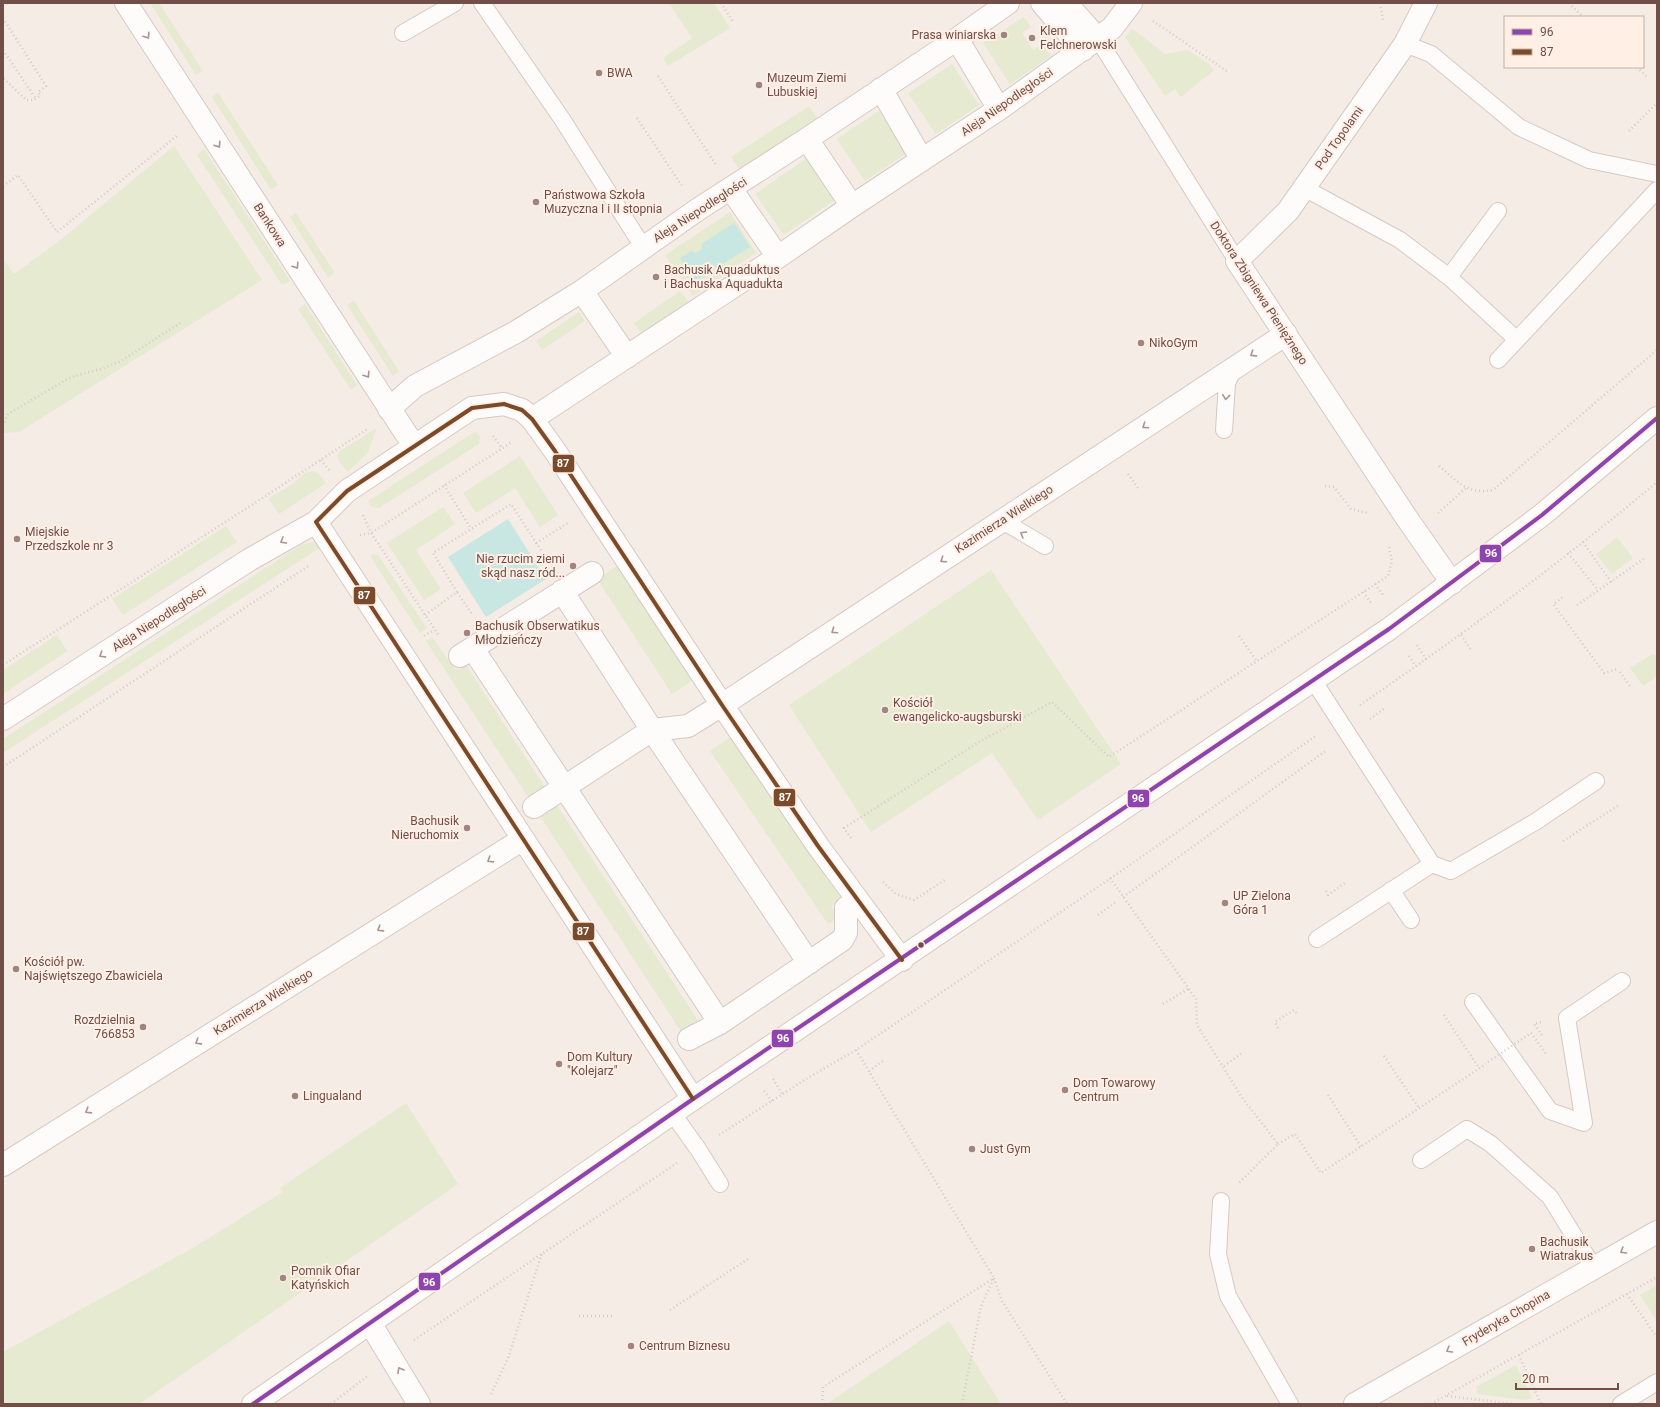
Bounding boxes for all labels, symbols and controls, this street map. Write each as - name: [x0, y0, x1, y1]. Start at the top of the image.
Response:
- legend: [1504, 16, 1644, 68]
- place label: Klem Felchnerowski: [1040, 24, 1117, 52]
- text: 96: [1540, 25, 1554, 39]
- place label: Prasa winiarska: [911, 28, 996, 42]
- marker: Prasa winiarska: [999, 30, 1009, 40]
- one-way arrow: [143, 32, 150, 39]
- marker: Klem Felchnerowski: [1027, 33, 1037, 43]
- text: 87: [1540, 45, 1554, 59]
- street label: Aleja Niepodległości: [958, 65, 1056, 139]
- place label: BWA: [607, 66, 633, 80]
- marker: BWA: [594, 68, 604, 78]
- place label: Muzeum Ziemi Lubuskiej: [767, 71, 846, 99]
- marker: Muzeum Ziemi Lubuskiej: [754, 80, 764, 90]
- street label: Pod Topolami: [1312, 104, 1366, 172]
- one-way arrow: [213, 141, 220, 148]
- street label: Aleja Niepodległości: [650, 174, 750, 246]
- place label: Państwowa Szkoła Muzyczna I i II stopnia: [544, 188, 662, 216]
- marker: Państwowa Szkoła Muzyczna I i II stopnia: [531, 197, 541, 207]
- street label: Bankowa: [251, 201, 289, 249]
- street label: Doktora Zbigniewa Pieniężnego: [1207, 219, 1311, 367]
- one-way arrow: [291, 262, 299, 269]
- place label: Bachusik Aquaduktus i Bachuska Aquadukta: [664, 263, 783, 291]
- marker: Bachusik Aquaduktus i Bachuska Aquadukta: [651, 272, 661, 282]
- place label: NikoGym: [1149, 336, 1198, 350]
- marker: NikoGym: [1136, 338, 1146, 348]
- one-way arrow: [1250, 350, 1257, 357]
- one-way arrow: [362, 371, 370, 378]
- one-way arrow: [1222, 394, 1231, 400]
- one-way arrow: [1142, 421, 1149, 428]
- line badge: 87: [552, 454, 575, 473]
- text: 87: [557, 457, 569, 470]
- street label: Kazimierza Wielkiego: [952, 482, 1056, 556]
- place label: Miejskie Przedszkole nr 3: [25, 525, 113, 553]
- one-way arrow: [1020, 531, 1027, 538]
- marker: Miejskie Przedszkole nr 3: [12, 534, 22, 544]
- one-way arrow: [280, 537, 287, 544]
- line badge: 96: [1479, 544, 1502, 563]
- text: 96: [1485, 547, 1497, 560]
- place label: Nie rzucim ziemi skąd nasz ród...: [476, 552, 565, 580]
- one-way arrow: [940, 555, 947, 562]
- marker: Nie rzucim ziemi skąd nasz ród...: [568, 561, 578, 571]
- street label: Aleja Niepodległości: [109, 583, 209, 655]
- line badge: 87: [353, 586, 376, 605]
- text: 87: [358, 589, 370, 602]
- place label: Bachusik Obserwatikus Młodzieńczy: [475, 619, 600, 647]
- one-way arrow: [832, 627, 839, 634]
- marker: Bachusik Obserwatikus Młodzieńczy: [462, 628, 472, 638]
- one-way arrow: [99, 650, 106, 658]
- place label: Kościół ewangelicko-augsburski: [893, 696, 1022, 724]
- marker: Kościół ewangelicko-augsburski: [880, 705, 890, 715]
- line badge: 87: [773, 788, 796, 807]
- line badge: 96: [1127, 789, 1150, 808]
- text: 87: [779, 791, 791, 804]
- text: 96: [1132, 792, 1144, 805]
- place label: Bachusik Nieruchomix: [391, 814, 460, 842]
- marker: Bachusik Nieruchomix: [462, 823, 472, 833]
- one-way arrow: [487, 856, 494, 863]
- place label: UP Zielona Góra 1: [1233, 889, 1291, 917]
- marker: UP Zielona Góra 1: [1220, 898, 1230, 908]
- line badge: 87: [572, 922, 595, 941]
- one-way arrow: [377, 924, 384, 932]
- text: 87: [577, 925, 589, 938]
- unlabelled marker: [916, 940, 926, 950]
- place label: Kościół pw. Najświętszego Zbawiciela: [24, 955, 163, 983]
- marker: Kościół pw. Najświętszego Zbawiciela: [11, 964, 21, 974]
- street label: Kazimierza Wielkiego: [211, 966, 315, 1038]
- place label: Rozdzielnia 766853: [74, 1013, 135, 1041]
- marker: Rozdzielnia 766853: [138, 1022, 148, 1032]
- line badge: 96: [771, 1029, 794, 1048]
- text: 96: [777, 1032, 789, 1045]
- one-way arrow: [195, 1037, 202, 1045]
- place label: Dom Kultury "Kolejarz": [567, 1050, 633, 1078]
- marker: Dom Kultury "Kolejarz": [554, 1059, 564, 1069]
- place label: Dom Towarowy Centrum: [1073, 1076, 1156, 1104]
- marker: Dom Towarowy Centrum: [1060, 1085, 1070, 1095]
- place label: Lingualand: [303, 1089, 362, 1103]
- marker: Lingualand: [290, 1091, 300, 1101]
- one-way arrow: [85, 1107, 92, 1114]
- place label: Just Gym: [980, 1142, 1031, 1156]
- marker: Just Gym: [967, 1144, 977, 1154]
- place label: Bachusik Wiatrakus: [1540, 1235, 1593, 1263]
- marker: Bachusik Wiatrakus: [1527, 1244, 1537, 1254]
- one-way arrow: [1620, 1247, 1627, 1254]
- place label: Pomnik Ofiar Katyńskich: [291, 1264, 360, 1292]
- line badge: 96: [418, 1272, 441, 1291]
- marker: Pomnik Ofiar Katyńskich: [278, 1273, 288, 1283]
- text: 96: [423, 1276, 435, 1289]
- street label: Fryderyka Chopina: [1460, 1287, 1552, 1349]
- place label: Centrum Biznesu: [639, 1339, 730, 1353]
- marker: Centrum Biznesu: [626, 1341, 636, 1351]
- one-way arrow: [1446, 1346, 1453, 1353]
- scale bar: [1516, 1365, 1618, 1391]
- one-way arrow: [397, 1367, 404, 1374]
- text: 20 m: [1522, 1372, 1549, 1386]

